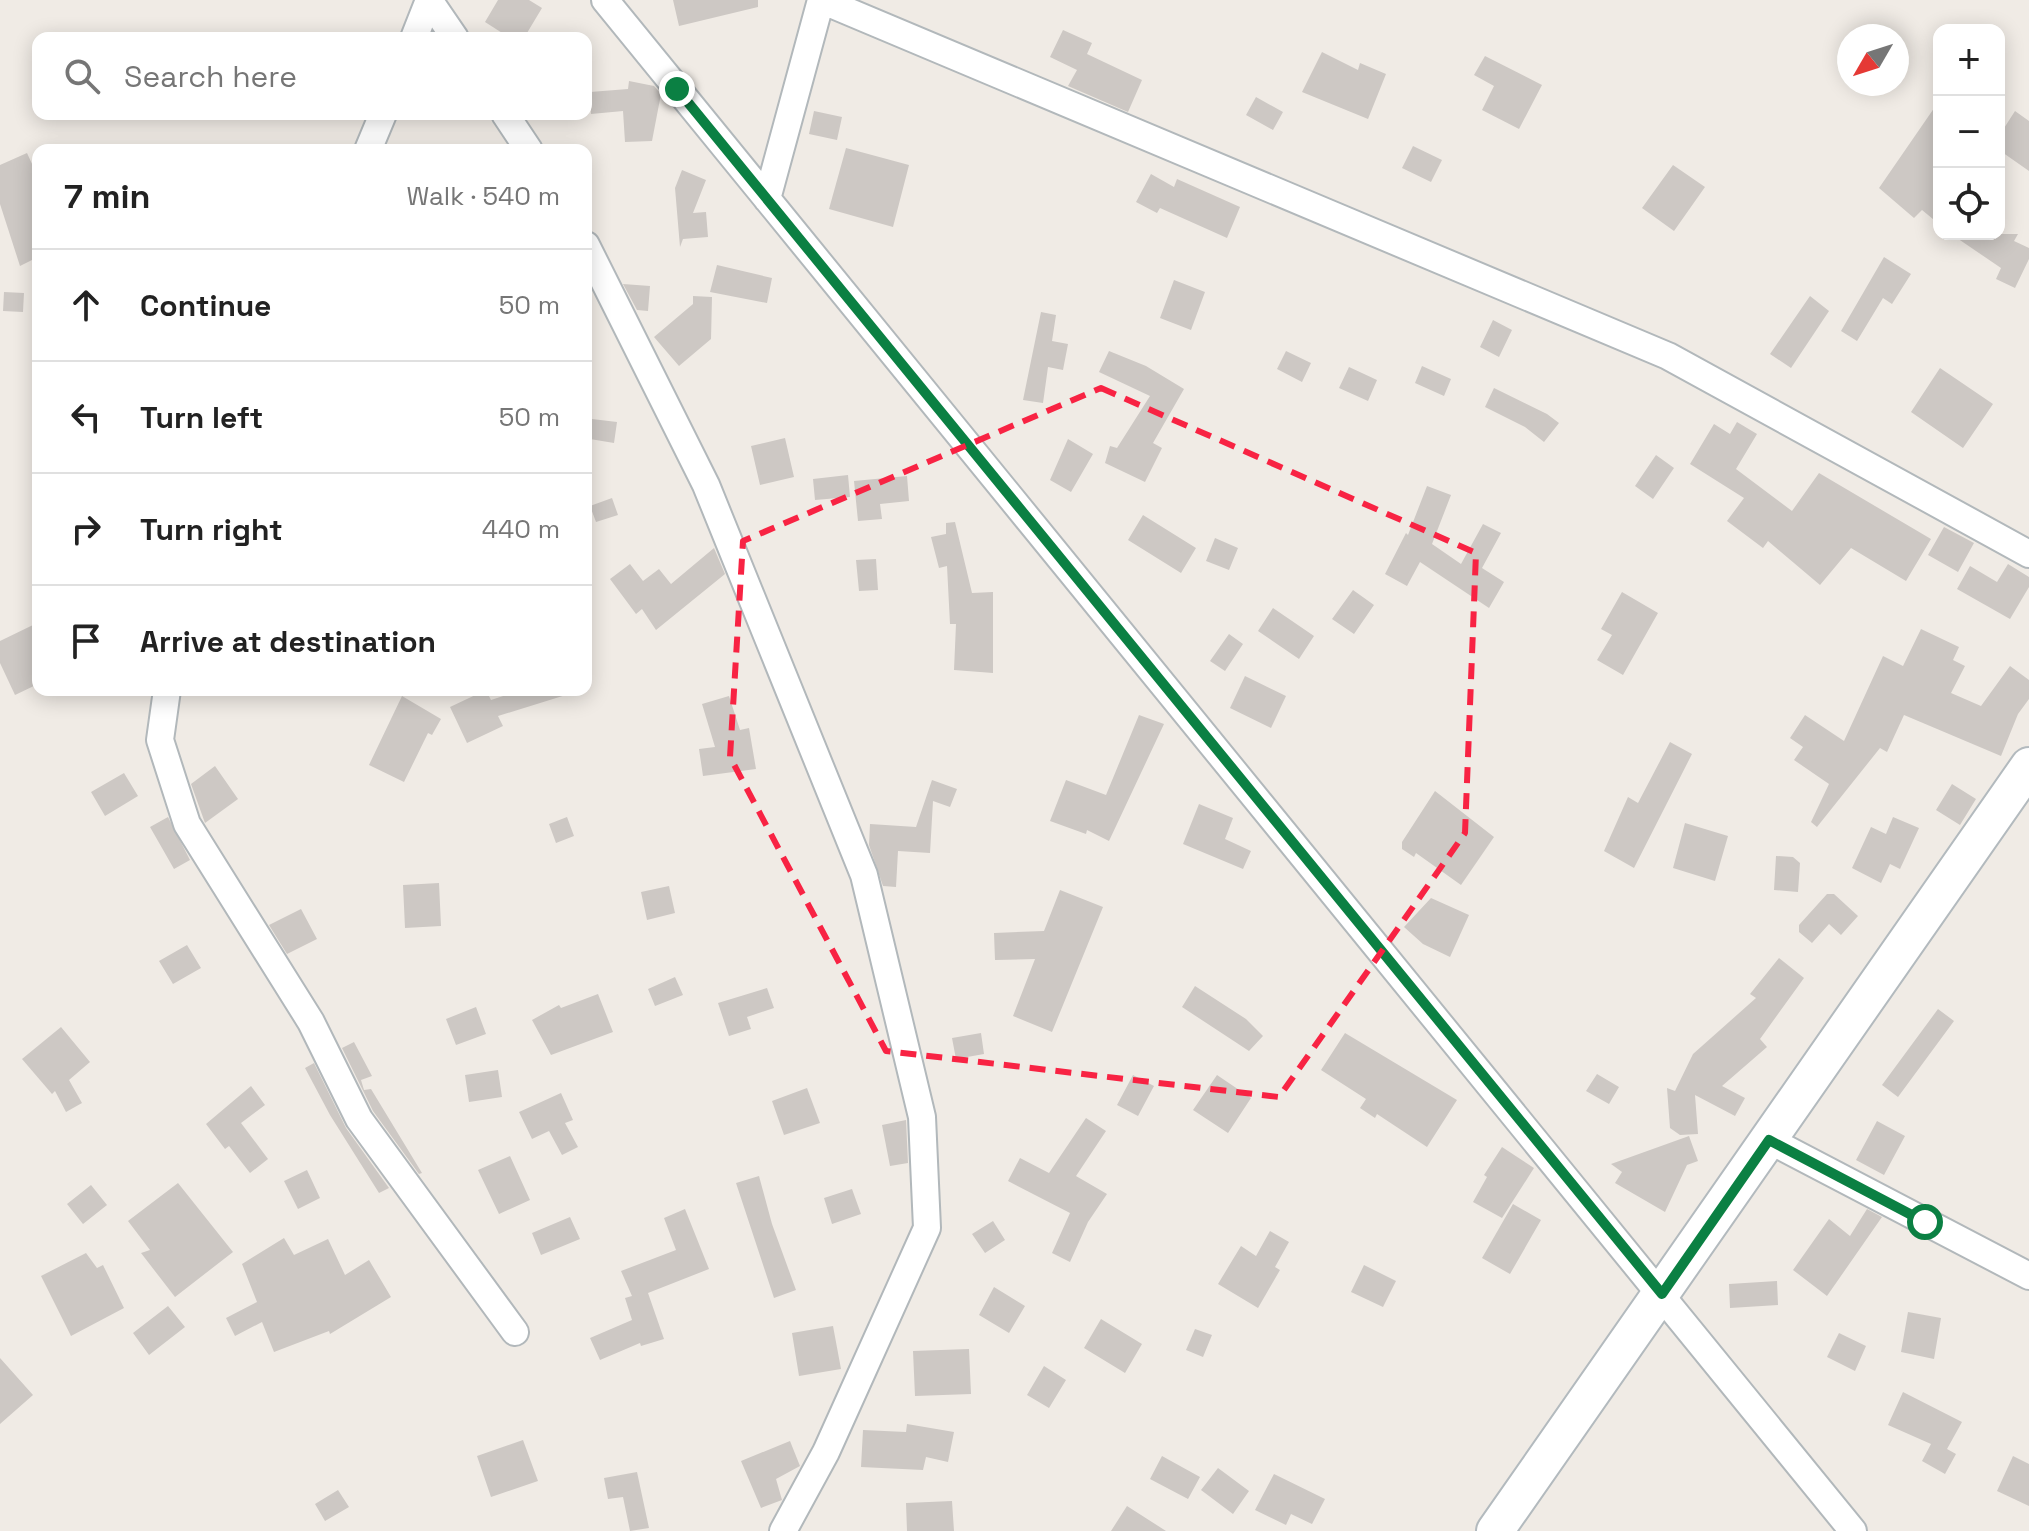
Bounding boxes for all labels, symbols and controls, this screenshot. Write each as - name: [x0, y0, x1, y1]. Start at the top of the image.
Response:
- north arrow: [1837, 24, 1909, 96]
- map controls: [1933, 24, 2005, 240]
- button: +: [1933, 24, 2005, 96]
- search box: [32, 32, 592, 120]
- icon: search: [60, 54, 104, 98]
- text: Search here: [124, 57, 297, 96]
- route end: [659, 71, 695, 107]
- button: −: [1933, 96, 2005, 168]
- button: locate: [1933, 168, 2005, 240]
- text: 7 min: [64, 175, 151, 218]
- text: Walk · 540 m: [406, 179, 560, 213]
- icon: ahead: [64, 283, 108, 327]
- text: Continue: [140, 286, 271, 325]
- text: 50 m: [499, 288, 560, 322]
- icon: left: [64, 395, 108, 439]
- text: Turn left: [140, 398, 263, 437]
- text: 50 m: [499, 400, 560, 434]
- icon: right: [64, 507, 108, 551]
- text: Turn right: [140, 510, 283, 549]
- text: 440 m: [482, 512, 560, 546]
- icon: arrive: [64, 619, 108, 663]
- text: Arrive at destination: [140, 622, 436, 661]
- route start: [1907, 1204, 1943, 1240]

